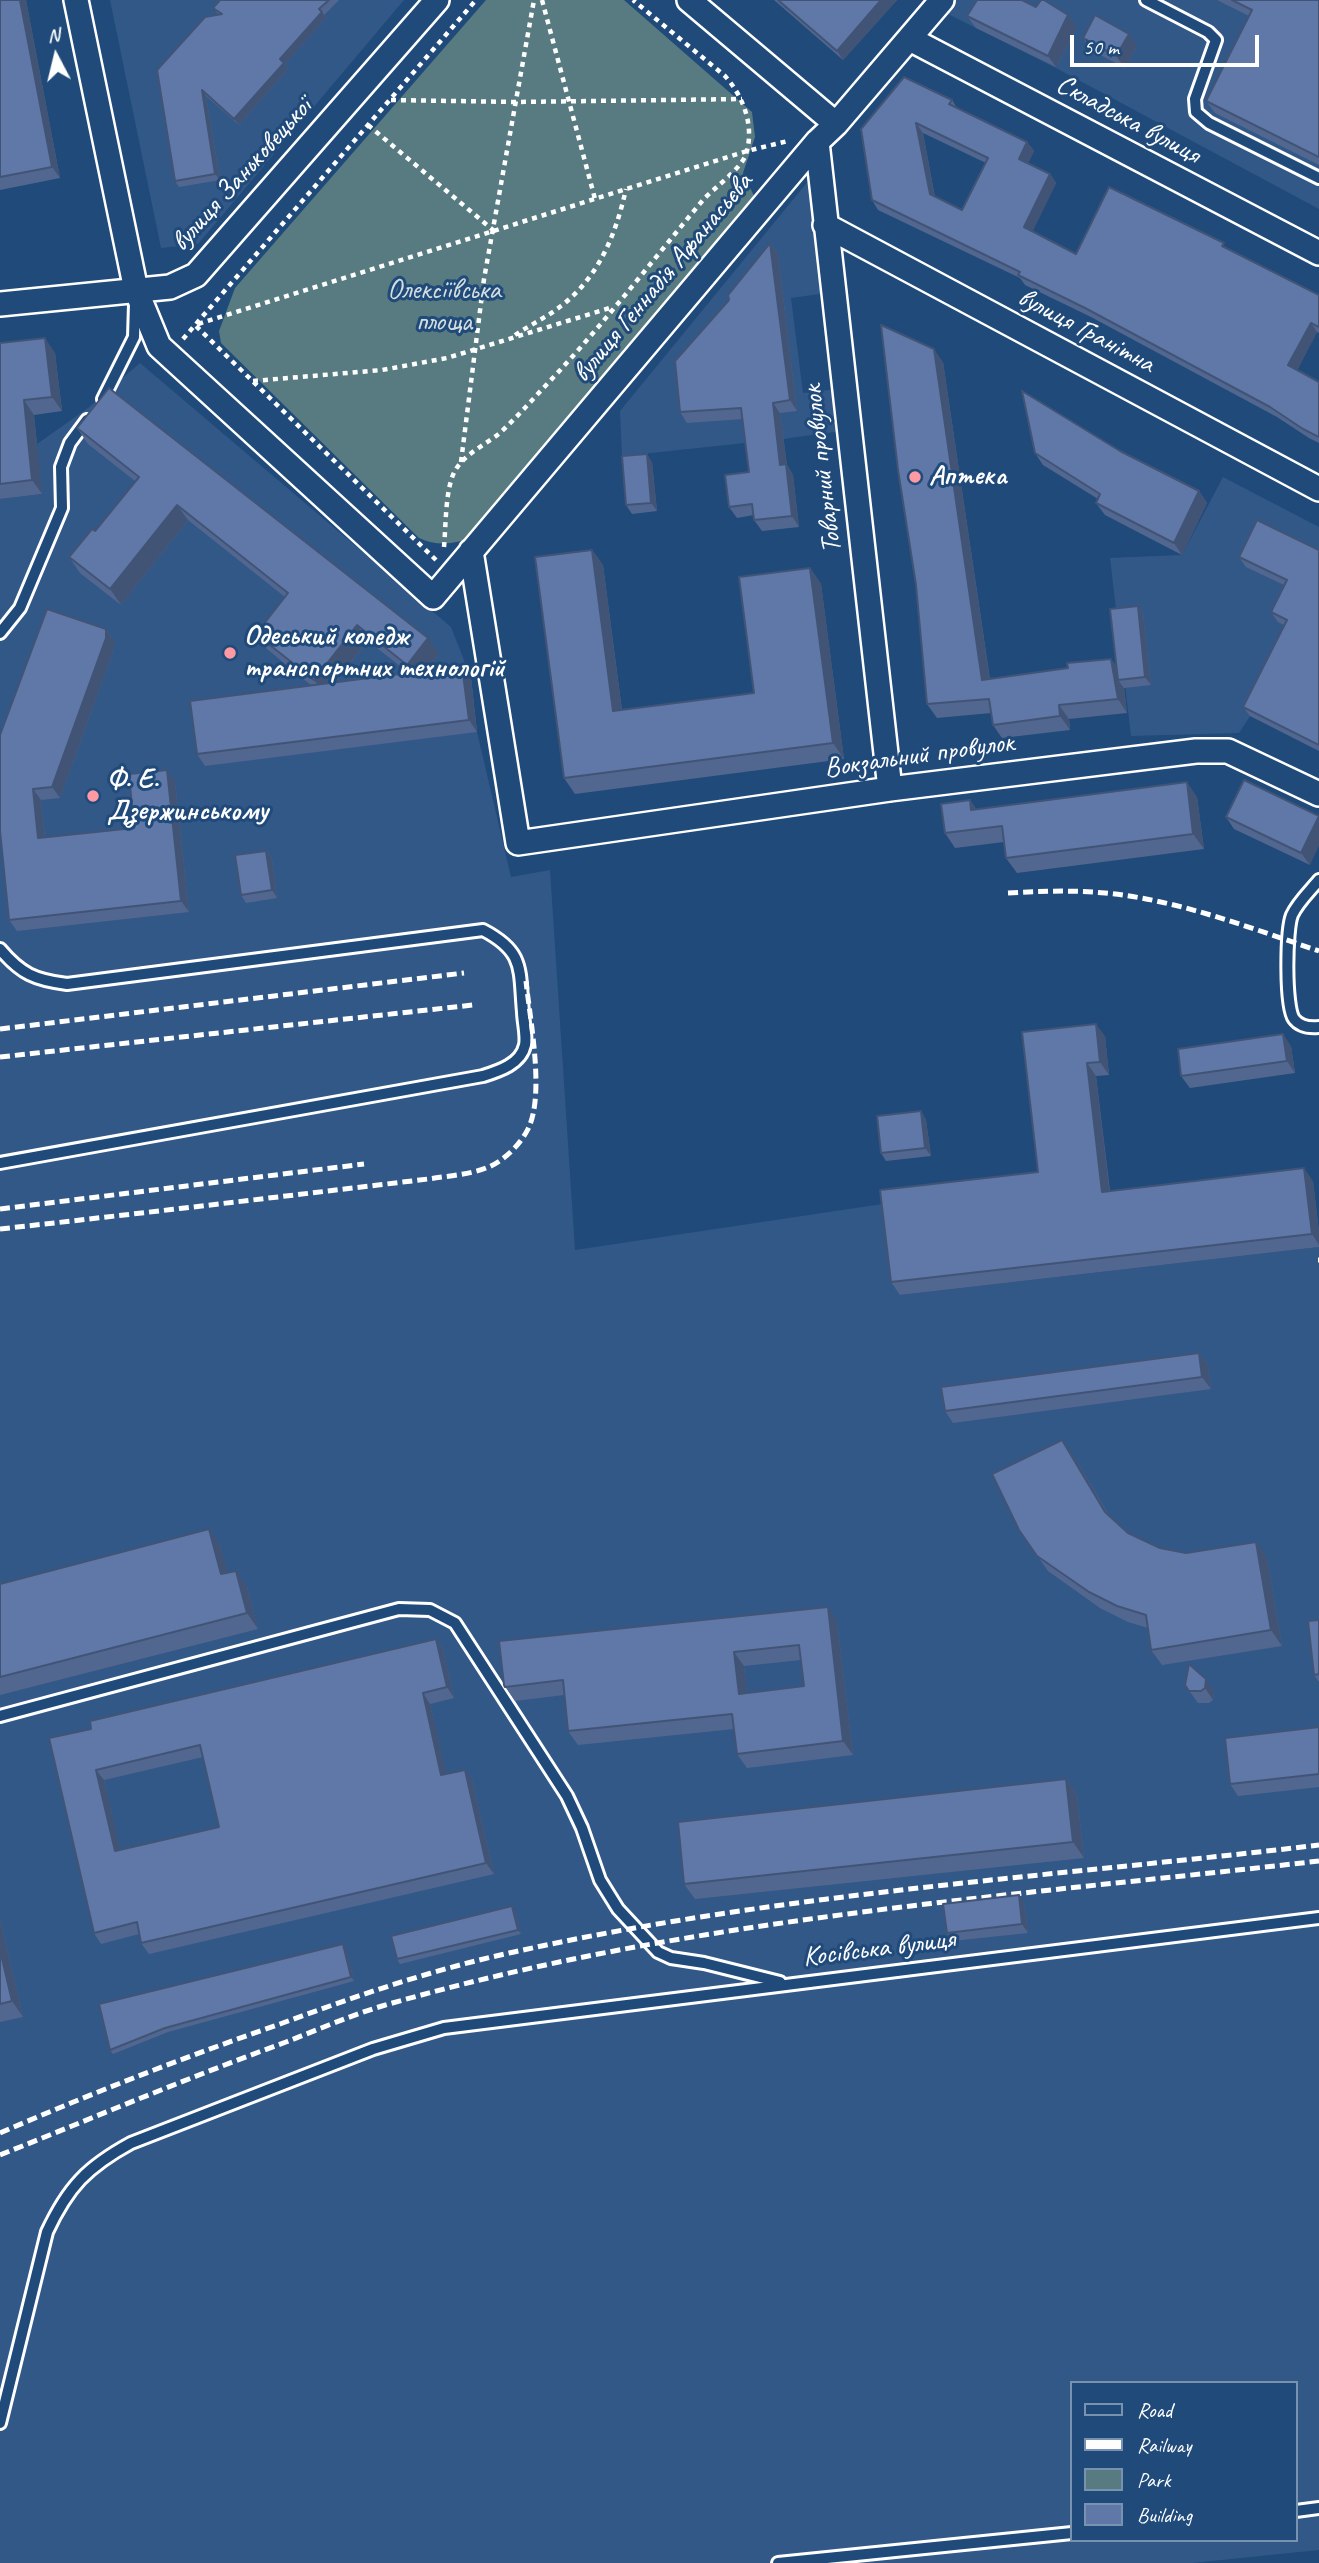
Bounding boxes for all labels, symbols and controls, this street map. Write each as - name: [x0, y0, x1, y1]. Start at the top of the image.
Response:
- north arrow: [21, 21, 91, 91]
- scale bar: [1074, 21, 1263, 65]
- text: N: [46, 23, 61, 48]
- text: 50 m: [1083, 34, 1119, 60]
- street label: Складська вулиця: [1050, 68, 1206, 172]
- street label: вулиця Заньковецької: [164, 91, 320, 259]
- street label: вулиця Геннадія Афанасьєва: [566, 166, 760, 390]
- park label: Олексіївська площа: [387, 274, 501, 340]
- street label: вулиця Гранітна: [1012, 281, 1160, 381]
- street label: Товарний провулок: [796, 383, 850, 555]
- place label: Аптека: [929, 460, 1007, 494]
- marker: Аптека: [907, 469, 923, 485]
- place label: Одеський коледж транспортних технологій: [244, 620, 505, 686]
- marker: Одеський коледж транспортних технологій: [222, 645, 238, 661]
- street label: Вокзальний провулок: [822, 726, 1016, 786]
- place label: Ф. Е. Дзержинському: [107, 763, 268, 829]
- marker: Ф. Е. Дзержинському: [85, 788, 101, 804]
- street label: Косівська вулиця: [801, 1923, 957, 1975]
- legend: [1070, 2381, 1298, 2542]
- text: Road: [1137, 2397, 1172, 2423]
- text: Railway: [1137, 2432, 1191, 2458]
- text: Park: [1137, 2467, 1170, 2493]
- text: Building: [1137, 2502, 1192, 2528]

